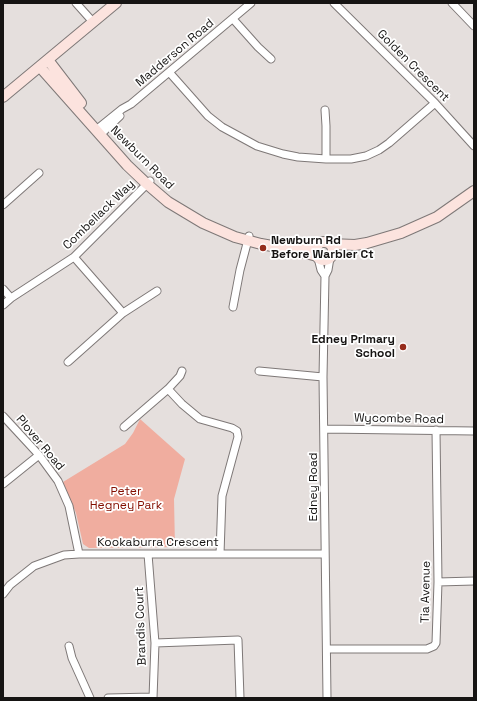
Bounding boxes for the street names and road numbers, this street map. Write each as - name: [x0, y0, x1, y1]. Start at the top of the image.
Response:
- street label: Madderson Road: [133, 16, 217, 90]
- street label: Golden Crescent: [374, 27, 452, 105]
- street label: Newburn Road: [107, 123, 177, 193]
- street label: Combellack Way: [60, 177, 138, 253]
- street label: Wycombe Road: [354, 411, 444, 427]
- street label: Plover Road: [13, 412, 67, 474]
- street label: Edney Road: [307, 453, 321, 521]
- street label: Kookaburra Crescent: [97, 536, 219, 550]
- street label: Tia Avenue: [418, 561, 434, 623]
- street label: Brandis Court: [132, 586, 150, 666]

